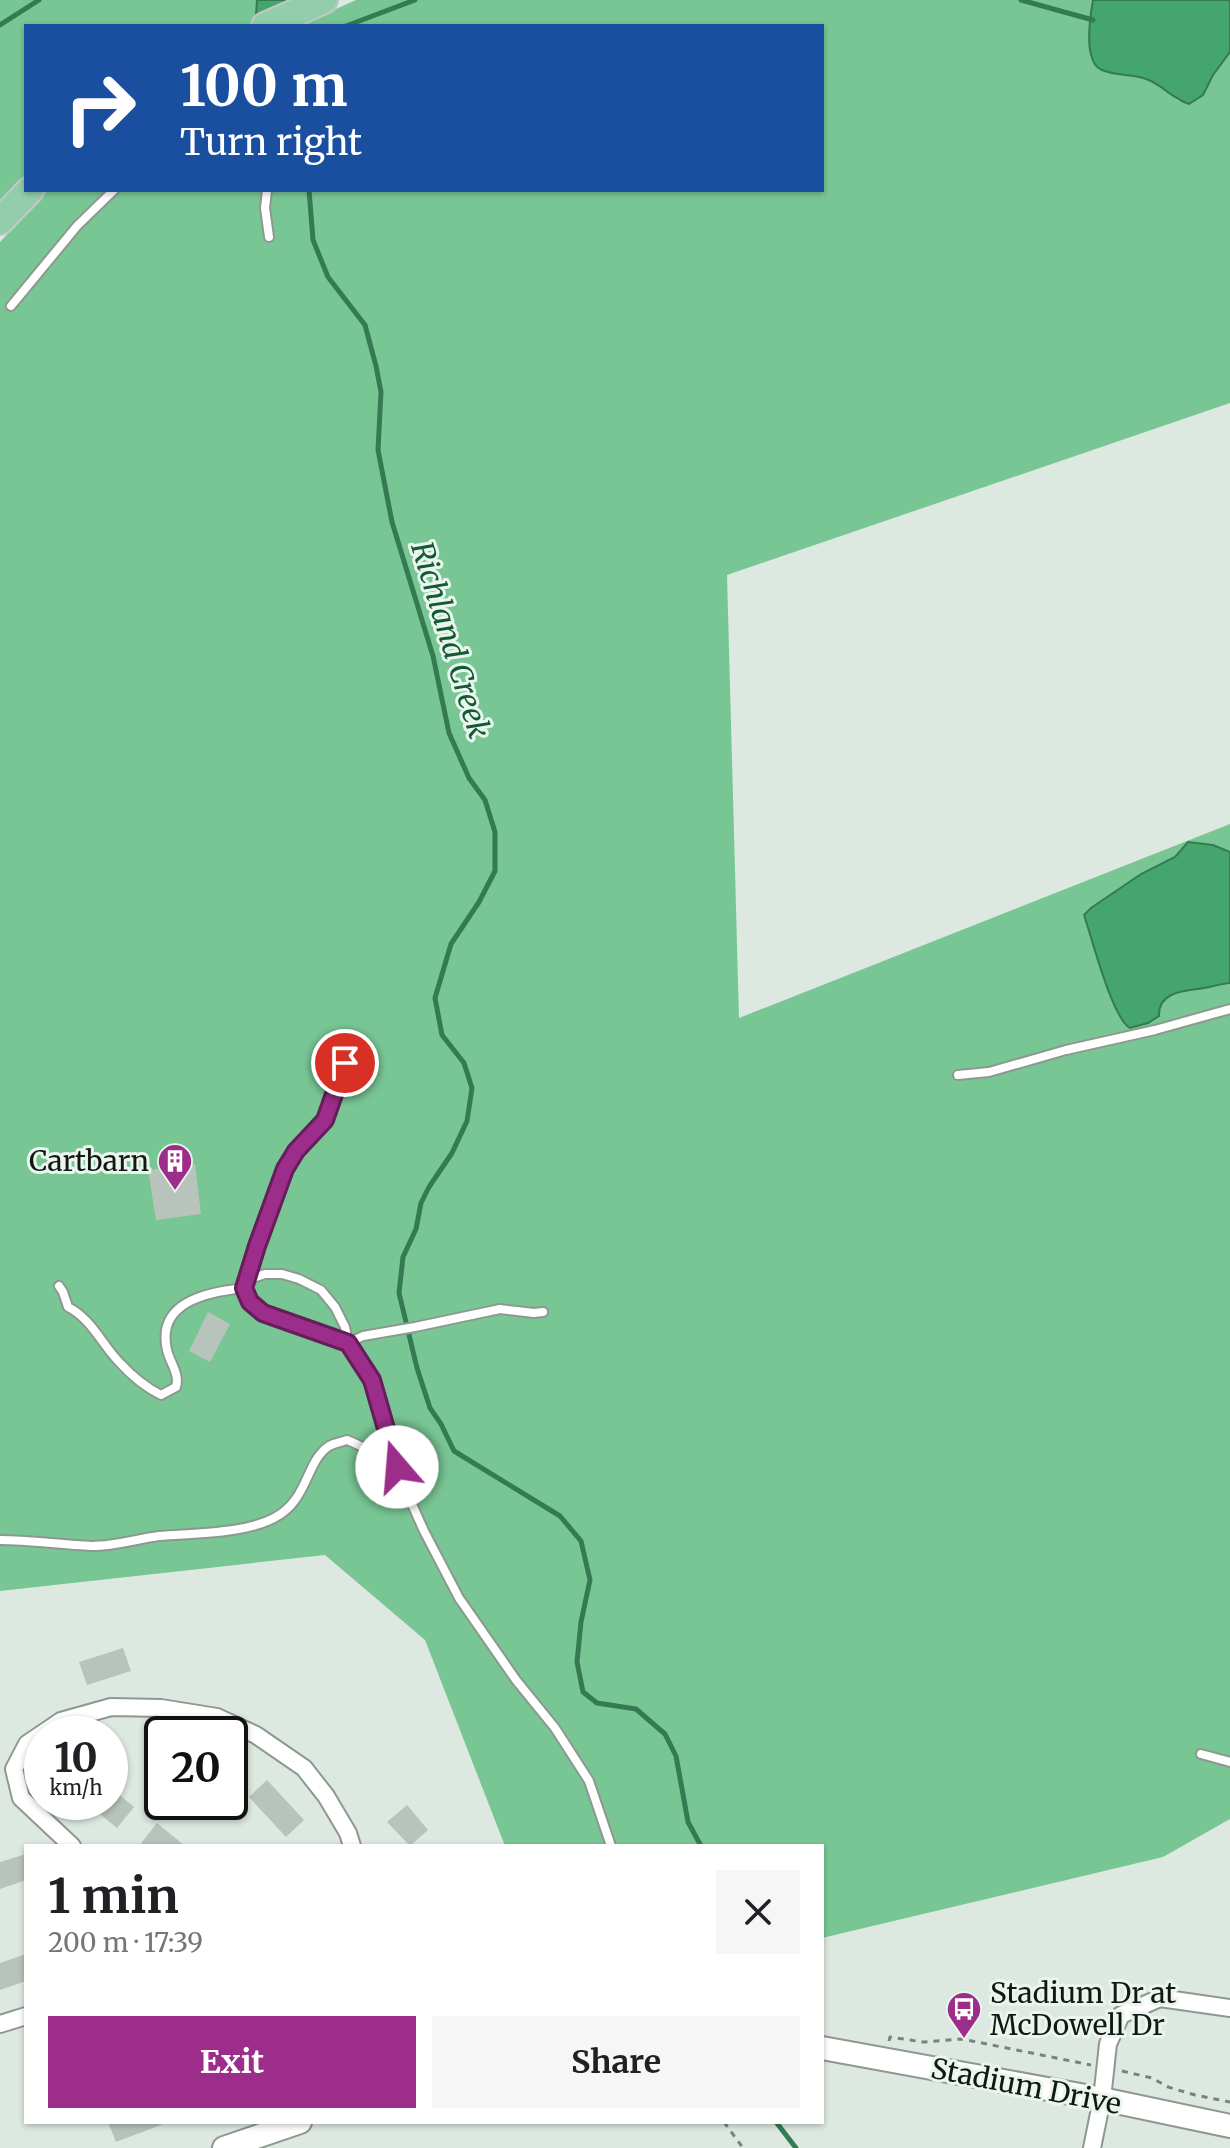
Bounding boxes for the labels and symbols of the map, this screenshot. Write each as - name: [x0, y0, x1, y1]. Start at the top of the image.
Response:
- water label: Richland Creek: [403, 537, 499, 743]
- pin: [311, 1029, 379, 1097]
- building icon: Cartbarn: [156, 1142, 194, 1192]
- place label: Cartbarn: [29, 1143, 149, 1179]
- position arrow: [355, 1425, 439, 1509]
- speed limit sign: 20: [144, 1716, 248, 1820]
- place label: Stadium Dr at McDowell Dr: [990, 1975, 1176, 2043]
- bus stop icon: Stadium Dr at McDowell Dr: [945, 1990, 983, 2040]
- street label: Stadium Drive: [928, 2050, 1124, 2122]

